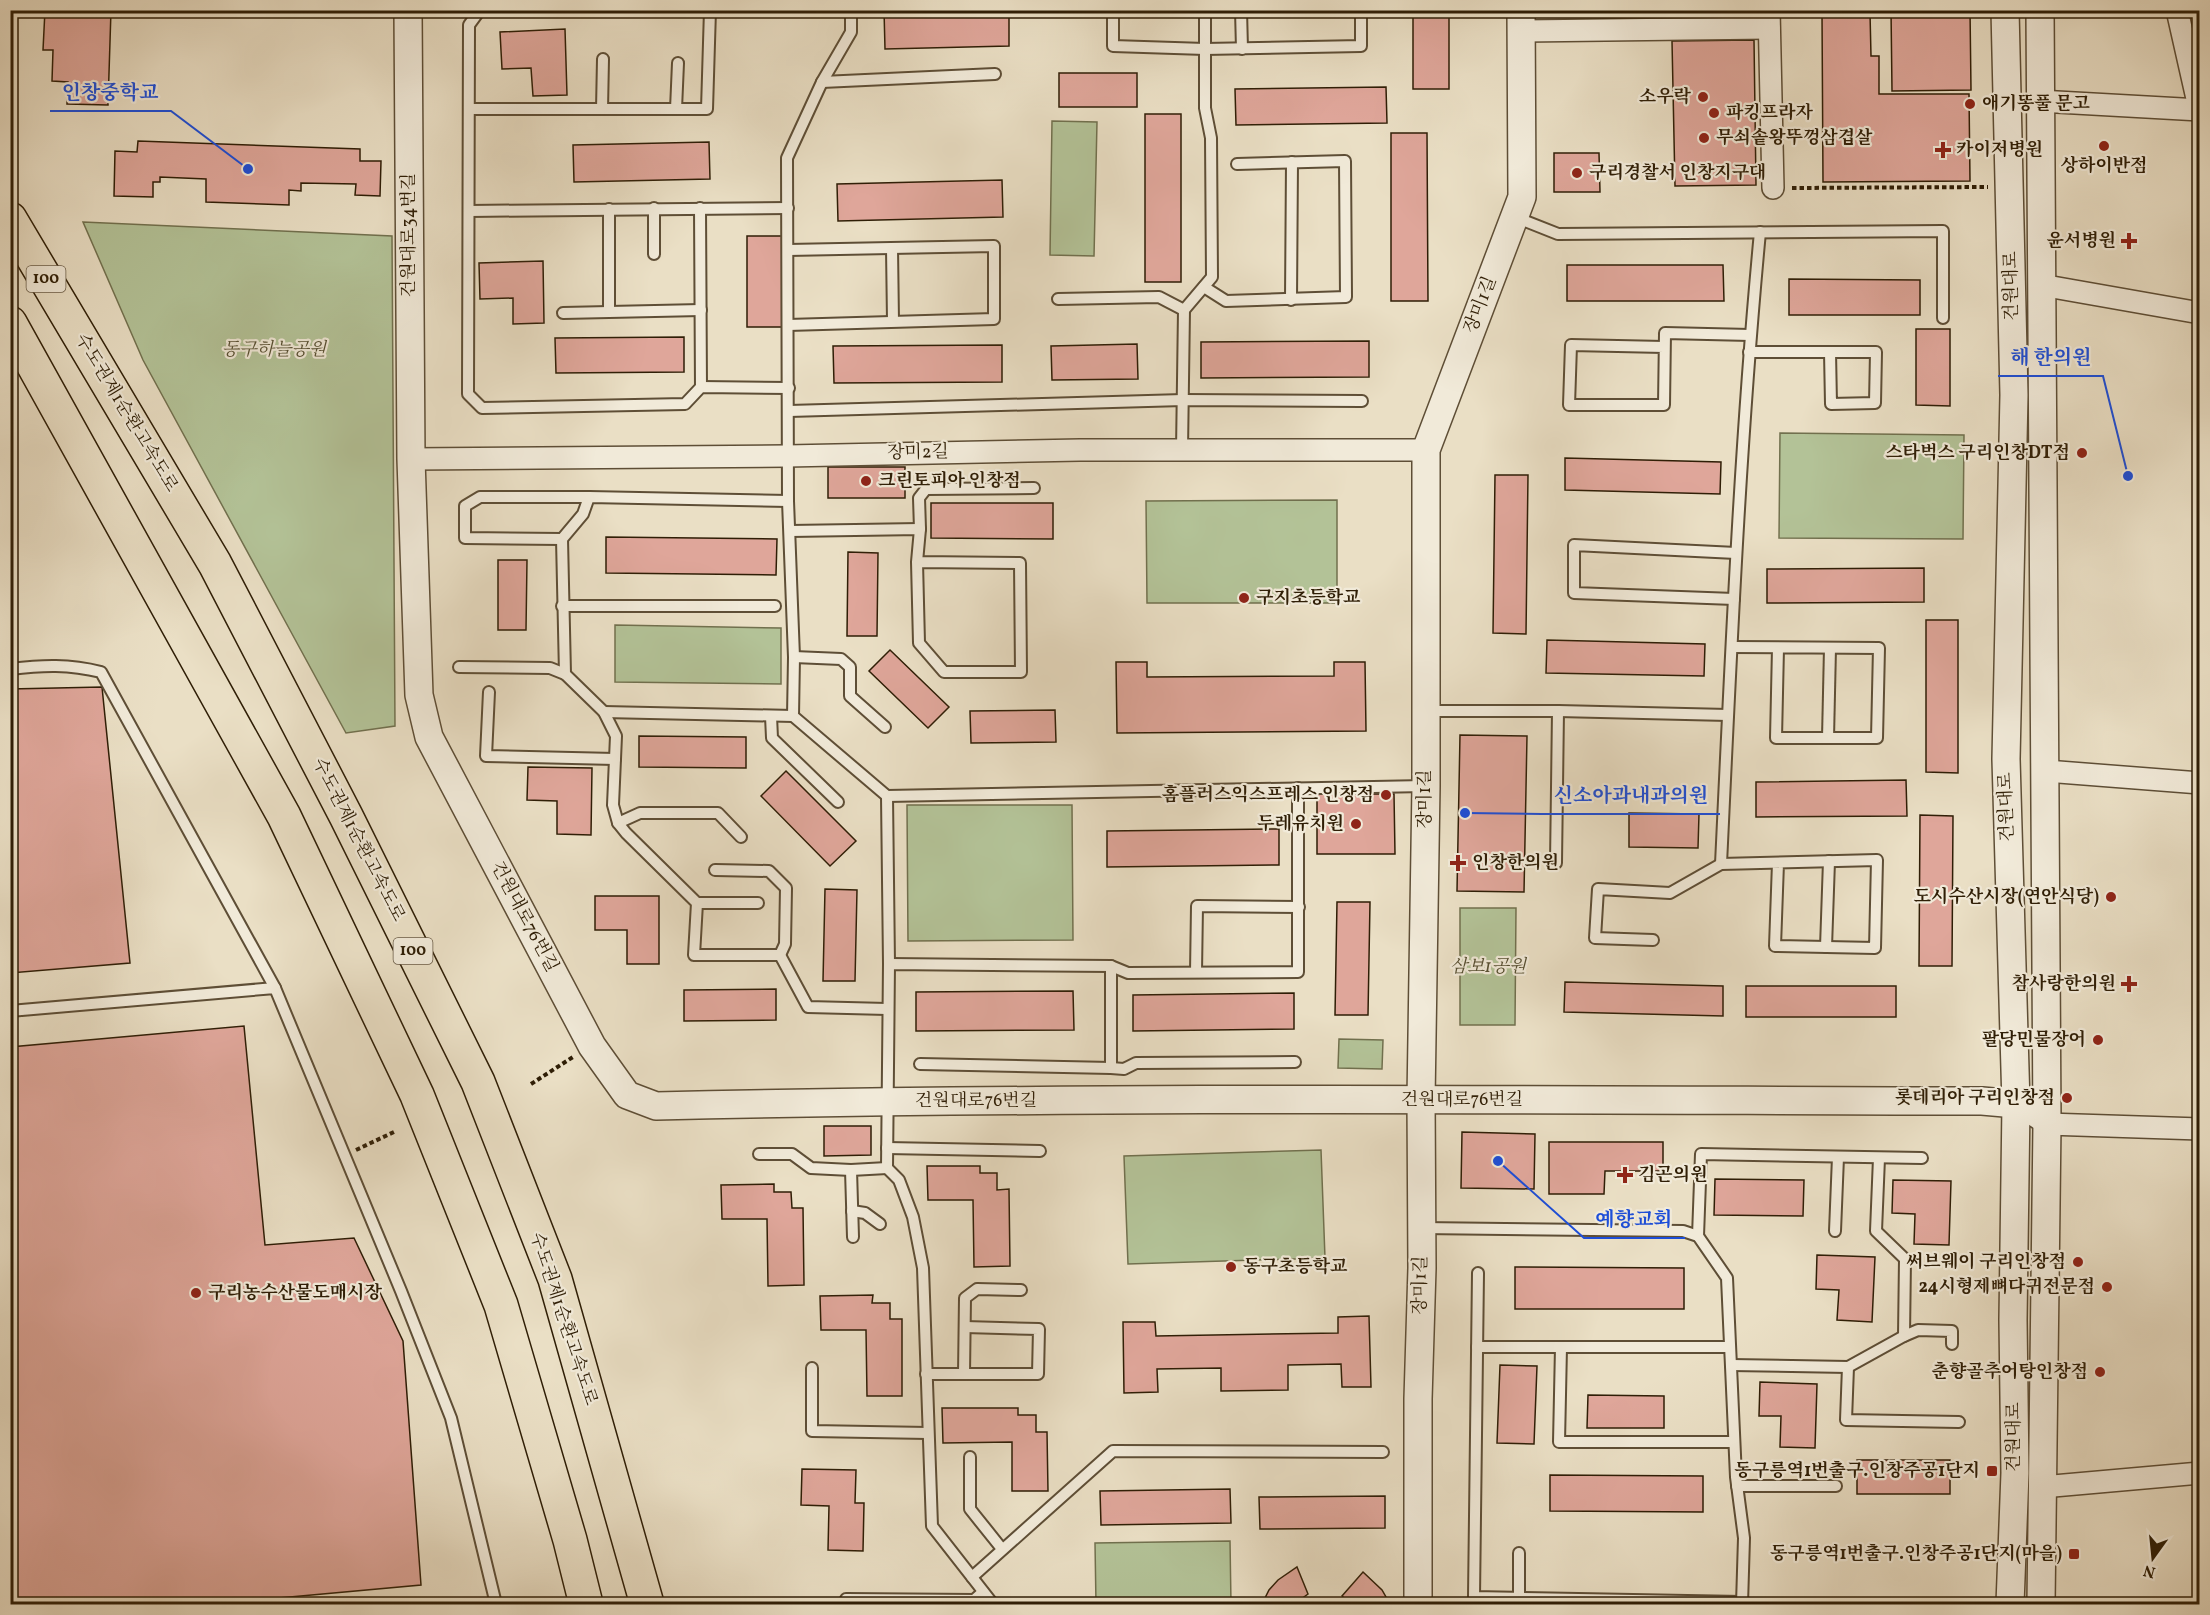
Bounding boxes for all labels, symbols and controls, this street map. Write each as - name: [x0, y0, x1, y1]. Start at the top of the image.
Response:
- callout: 인창중학교: [50, 73, 171, 111]
- text: 인창중학교: [62, 80, 159, 108]
- place label: 소우락: [1639, 85, 1692, 110]
- marker: 소우락: [1696, 90, 1710, 104]
- place label: 애기똥풀 문고: [1982, 92, 2091, 117]
- marker: 애기똥풀 문고: [1963, 97, 1977, 111]
- place label: 파킹프라자: [1726, 101, 1814, 126]
- marker: 파킹프라자: [1707, 106, 1721, 120]
- place label: 무쇠솥왕뚜껑삼겹살: [1716, 126, 1873, 151]
- marker: 무쇠솥왕뚜껑삼겹살: [1697, 131, 1711, 145]
- place label: 카이저병원: [1956, 138, 2043, 163]
- marker: 상하이반점: [2097, 139, 2111, 153]
- marker: 카이저병원: [1934, 141, 1952, 159]
- place label: 상하이반점: [2061, 154, 2147, 179]
- place label: 구리경찰서 인창지구대: [1589, 161, 1766, 186]
- marker: 구리경찰서 인창지구대: [1570, 166, 1584, 180]
- street label: 건원대로34번길: [397, 173, 422, 297]
- place label: 윤서병원: [2046, 229, 2116, 254]
- marker: 윤서병원: [2120, 232, 2138, 250]
- street label: 건원대로: [1999, 251, 2025, 321]
- road number: 100: [26, 266, 66, 292]
- street label: 장미1길: [1459, 273, 1503, 337]
- street label: 수도권제1순환고속도로: [69, 329, 183, 497]
- park label: 동구하늘공원: [222, 338, 328, 363]
- callout: 해 한의원: [1998, 338, 2103, 376]
- text: 해 한의원: [2010, 345, 2092, 373]
- street label: 장미2길: [887, 440, 949, 466]
- place label: 스타벅스 구리인창DT점: [1885, 441, 2070, 466]
- marker: 스타벅스 구리인창DT점: [2075, 446, 2089, 460]
- place label: 크린토피아 인창점: [878, 469, 1021, 494]
- marker: 크린토피아 인창점: [859, 474, 873, 488]
- place label: 구지초등학교: [1256, 586, 1361, 611]
- marker: 구지초등학교: [1237, 591, 1251, 605]
- street label: 수도권제1순환고속도로: [306, 754, 410, 926]
- street label: 장미1길: [1413, 769, 1438, 829]
- street label: 건원대로: [1993, 772, 2021, 842]
- callout: 신소아과내과의원: [1542, 776, 1720, 814]
- place label: 홈플러스익스프레스 인창점: [1162, 783, 1374, 808]
- text: 신소아과내과의원: [1554, 783, 1708, 811]
- marker: 홈플러스익스프레스 인창점: [1379, 788, 1393, 802]
- place label: 두레유치원: [1257, 812, 1344, 837]
- marker: 두레유치원: [1349, 817, 1363, 831]
- place label: 인창한의원: [1472, 851, 1559, 876]
- marker: 인창한의원: [1449, 854, 1467, 872]
- street label: 건원대로76번길: [484, 857, 564, 977]
- place label: 도시수산시장(연안식당): [1913, 885, 2099, 910]
- marker: 도시수산시장(연안식당): [2104, 890, 2118, 904]
- road number: 100: [394, 938, 432, 964]
- park label: 삼보1공원: [1450, 955, 1528, 980]
- place label: 참사랑한의원: [2012, 972, 2116, 997]
- marker: 참사랑한의원: [2120, 975, 2138, 993]
- place label: 팔당민물장어: [1982, 1028, 2086, 1053]
- marker: 팔당민물장어: [2091, 1033, 2105, 1047]
- place label: 롯데리아 구리인창점: [1895, 1086, 2055, 1111]
- street label: 건원대로76번길: [1401, 1088, 1523, 1113]
- street label: 건원대로76번길: [915, 1089, 1037, 1114]
- marker: 롯데리아 구리인창점: [2060, 1091, 2074, 1105]
- place label: 김곤의원: [1638, 1163, 1708, 1188]
- marker: 김곤의원: [1616, 1166, 1634, 1184]
- callout: 예향교회: [1584, 1200, 1685, 1238]
- text: 예향교회: [1595, 1207, 1673, 1235]
- street label: 수도권제1순환고속도로: [523, 1229, 603, 1409]
- place label: 써브웨이 구리인창점: [1906, 1250, 2066, 1275]
- place label: 동구초등학교: [1243, 1255, 1348, 1280]
- street label: 장미1길: [1408, 1255, 1434, 1315]
- marker: 써브웨이 구리인창점: [2071, 1255, 2085, 1269]
- marker: 동구초등학교: [1224, 1260, 1238, 1274]
- place label: 24시형제뼈다귀전문점: [1918, 1275, 2095, 1300]
- marker: 24시형제뼈다귀전문점: [2100, 1280, 2114, 1294]
- place label: 구리농수산물도매시장: [208, 1281, 382, 1306]
- marker: 구리농수산물도매시장: [189, 1286, 203, 1300]
- place label: 춘향골추어탕인창점: [1932, 1360, 2088, 1385]
- marker: 춘향골추어탕인창점: [2093, 1365, 2107, 1379]
- street label: 건원대로: [2002, 1402, 2027, 1472]
- place label: 동구릉역1번출구.인창주공1단지: [1734, 1459, 1980, 1484]
- marker: 동구릉역1번출구.인창주공1단지: [1985, 1464, 1999, 1478]
- north arrow: [2123, 1528, 2183, 1588]
- place label: 동구릉역1번출구.인창주공1단지(마을): [1770, 1542, 2062, 1567]
- marker: 동구릉역1번출구.인창주공1단지(마을): [2067, 1547, 2081, 1561]
- text: N: [2141, 1558, 2158, 1583]

